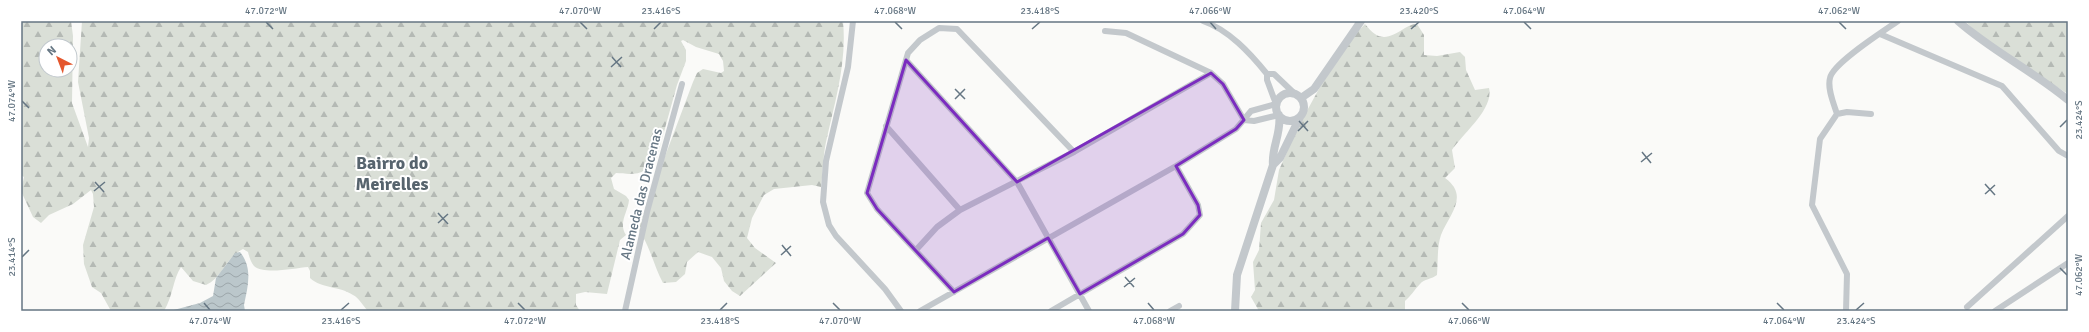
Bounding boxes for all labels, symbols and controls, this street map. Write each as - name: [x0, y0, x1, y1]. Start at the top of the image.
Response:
- text: 47.072°W: [245, 5, 287, 17]
- text: 47.070°W: [559, 5, 601, 17]
- text: 23.416°S: [642, 5, 681, 17]
- text: 47.068°W: [874, 5, 916, 17]
- text: 23.418°S: [1021, 5, 1060, 17]
- text: 47.066°W: [1189, 5, 1231, 17]
- text: 23.420°S: [1400, 5, 1439, 17]
- text: 47.064°W: [1503, 5, 1545, 17]
- text: 47.062°W: [1818, 5, 1860, 17]
- north arrow: [38, 38, 78, 78]
- text: N: [44, 44, 59, 58]
- text: 47.074°W: [6, 80, 18, 122]
- text: 23.424°S: [2073, 100, 2085, 139]
- street label: Alameda das Dracenas: [617, 127, 666, 262]
- district label: Bairro do Meirelles: [356, 152, 428, 195]
- text: 23.414°S: [6, 237, 18, 276]
- text: 47.062°W: [2073, 254, 2085, 296]
- text: 47.074°W: [189, 315, 231, 327]
- text: 23.416°S: [322, 315, 361, 327]
- text: 47.072°W: [504, 315, 546, 327]
- text: 23.418°S: [701, 315, 740, 327]
- text: 47.070°W: [819, 315, 861, 327]
- text: 47.068°W: [1133, 315, 1175, 327]
- text: 47.066°W: [1448, 315, 1490, 327]
- text: 47.064°W: [1763, 315, 1805, 327]
- text: 23.424°S: [1837, 315, 1876, 327]

